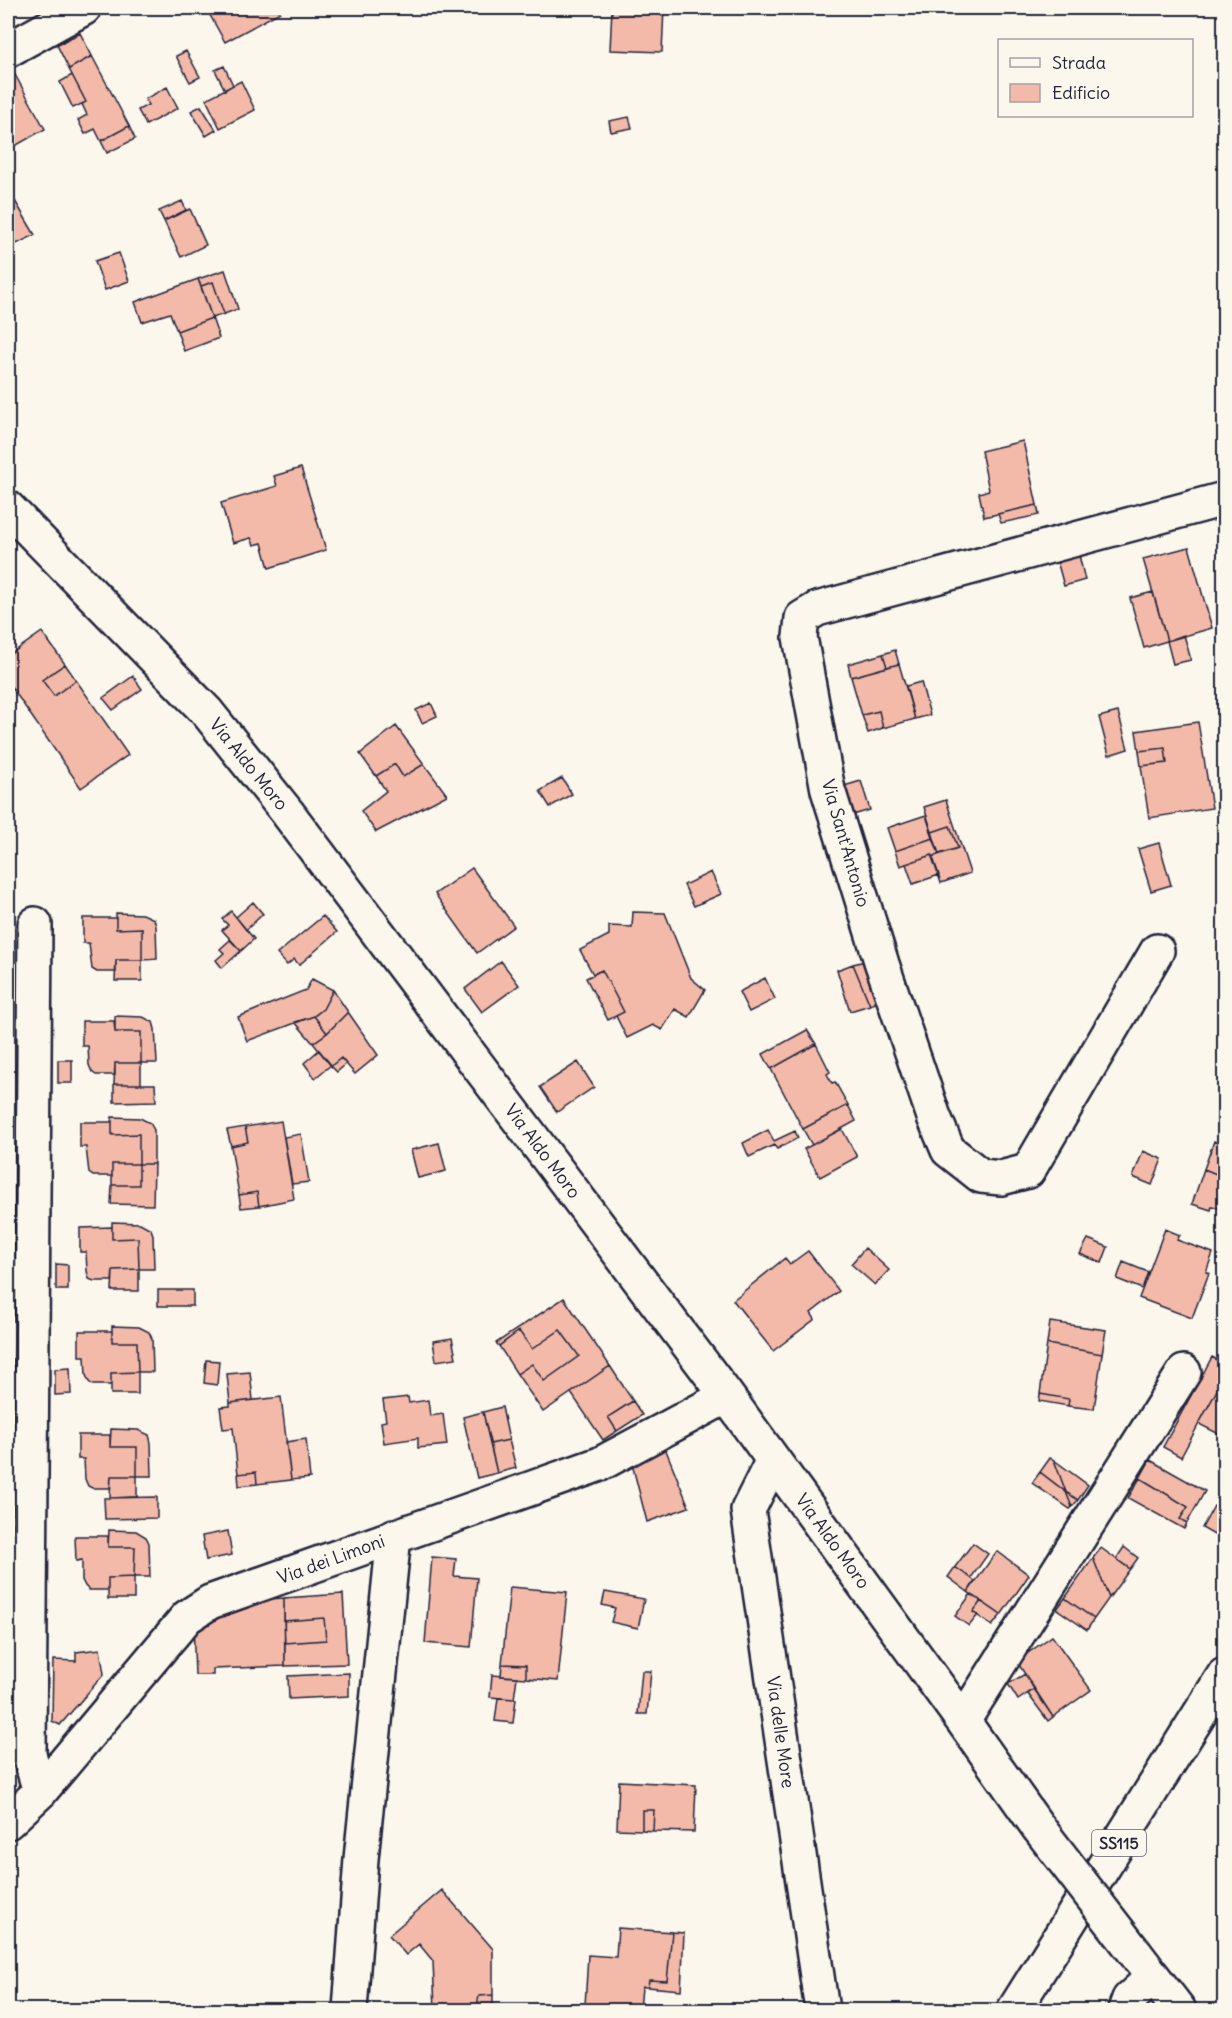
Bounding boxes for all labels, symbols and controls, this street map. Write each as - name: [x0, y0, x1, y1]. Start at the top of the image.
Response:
- legend: [998, 39, 1193, 117]
- text: Strada: [1052, 51, 1106, 74]
- text: Edificio: [1052, 81, 1110, 104]
- street label: Via Aldo Moro: [205, 713, 293, 815]
- street label: Via Sant'Antonio: [817, 776, 875, 910]
- street label: Via Aldo Moro: [500, 1099, 586, 1203]
- street label: Via Aldo Moro: [791, 1489, 875, 1593]
- street label: Via dei Limoni: [274, 1529, 388, 1589]
- street label: Via delle More: [762, 1674, 800, 1790]
- road number: SS115: [1092, 1830, 1146, 1856]

